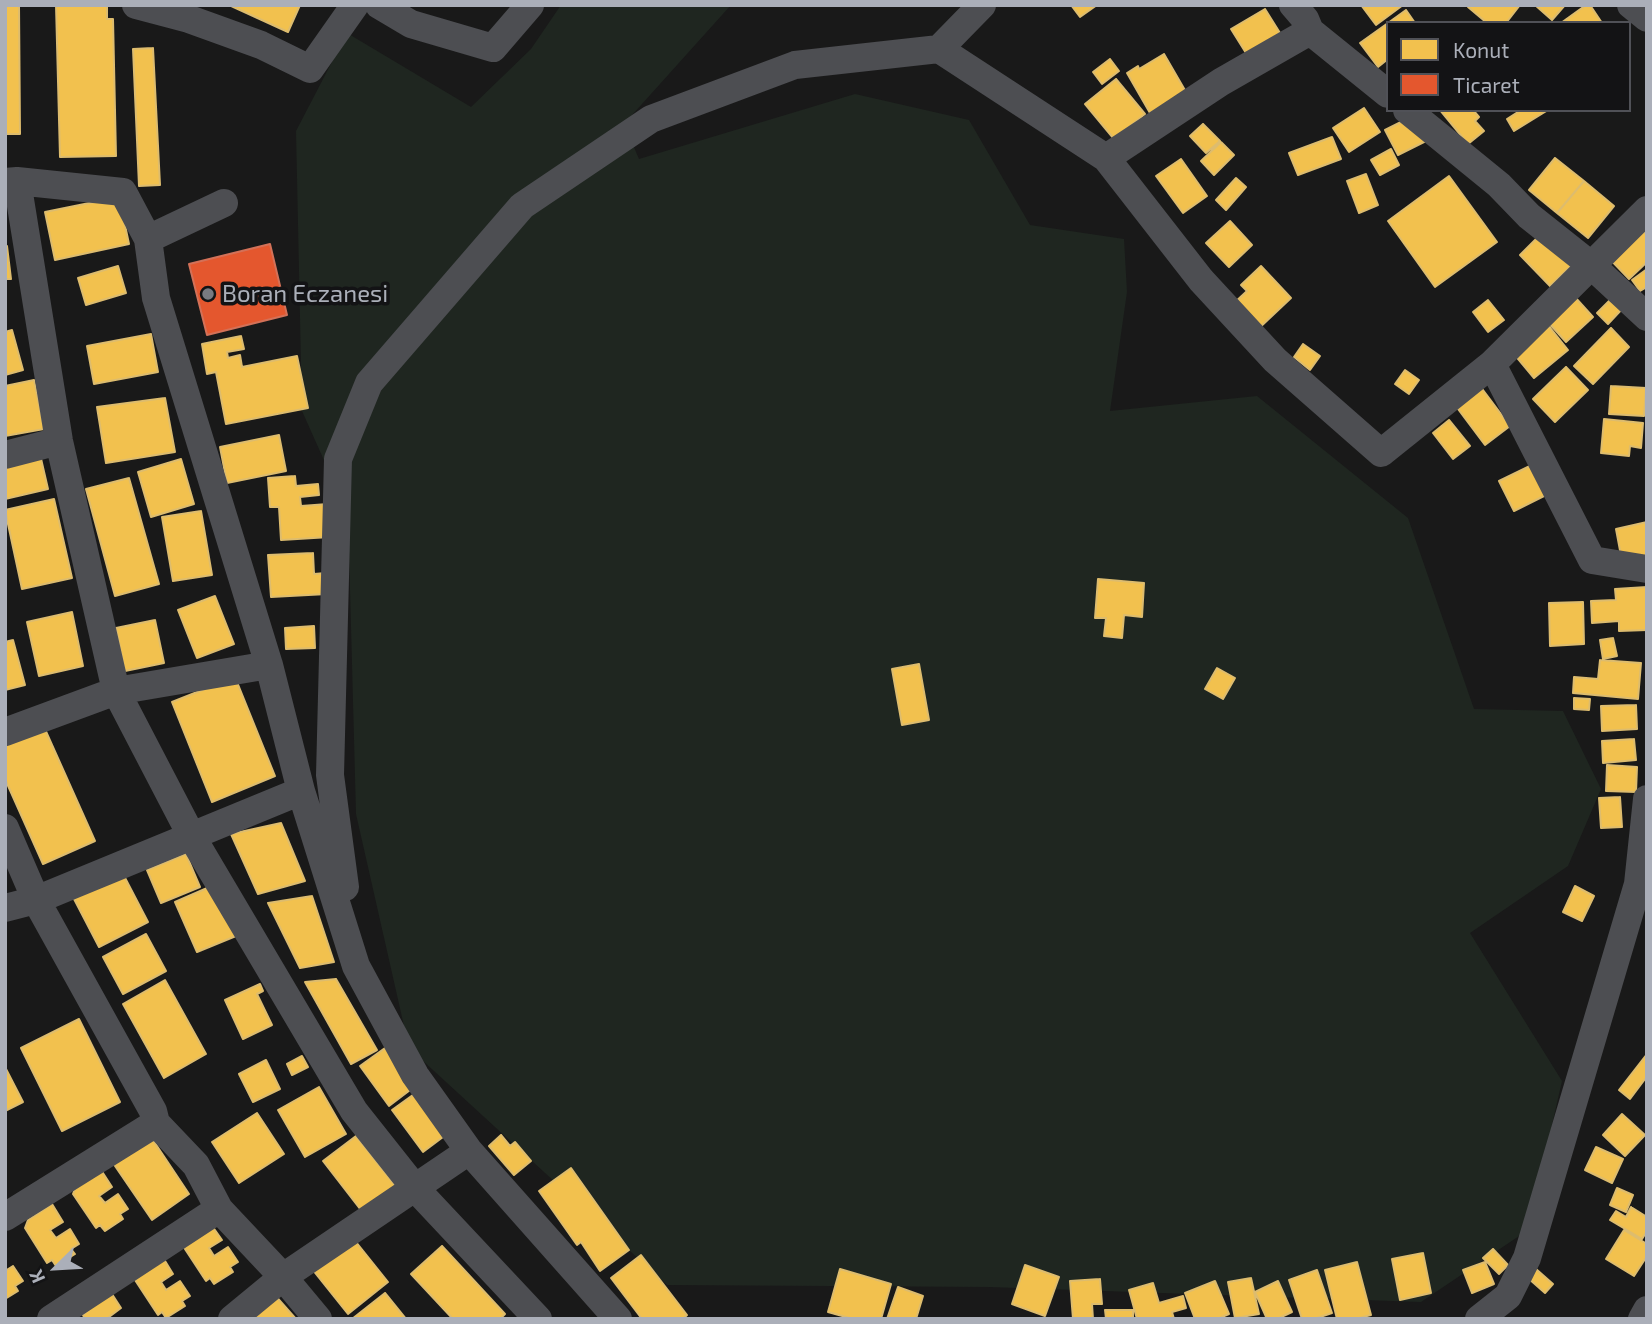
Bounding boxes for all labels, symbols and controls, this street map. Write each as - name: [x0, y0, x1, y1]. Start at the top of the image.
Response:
- legend: [1386, 21, 1631, 112]
- text: Konut: [1453, 37, 1509, 62]
- text: Ticaret: [1453, 72, 1520, 97]
- place label: Boran Eczanesi: [222, 280, 388, 308]
- marker: Boran Eczanesi: [200, 286, 216, 302]
- north arrow: [21, 1233, 91, 1303]
- text: K: [23, 1267, 49, 1287]

